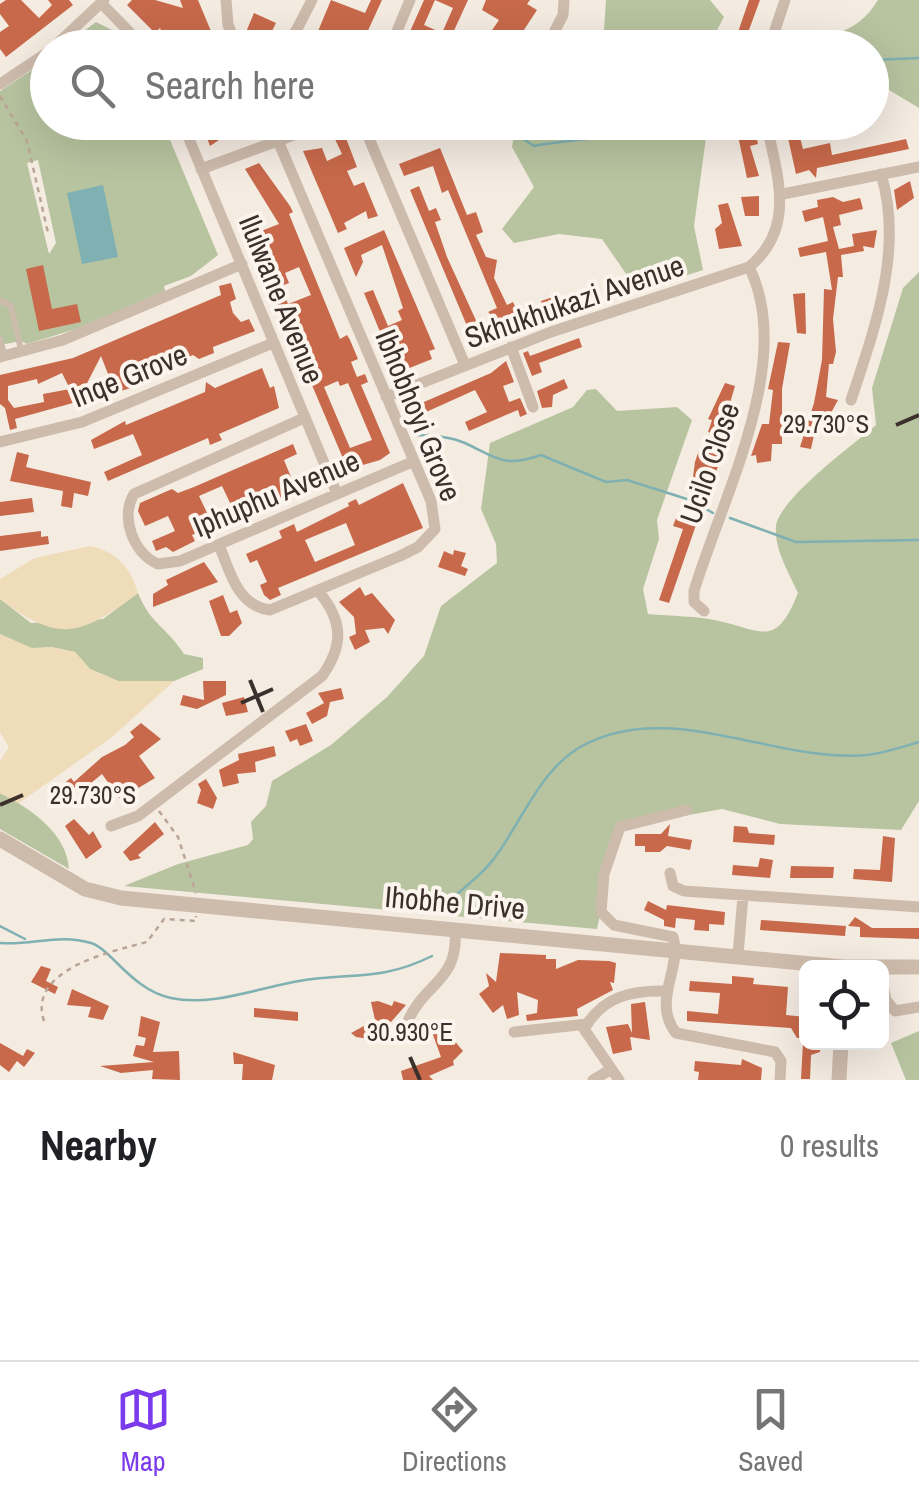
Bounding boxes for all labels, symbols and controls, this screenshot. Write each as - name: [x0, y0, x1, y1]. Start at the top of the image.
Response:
- search box: [30, 30, 889, 140]
- icon: search: [65, 58, 120, 113]
- text: Search here: [145, 60, 315, 111]
- street label: Ilulwane Avenue: [230, 209, 334, 389]
- street label: Skhukhukazi Avenue: [459, 245, 689, 357]
- street label: Ibhobhoyi Grove: [366, 323, 472, 507]
- street label: Inqe Grove: [65, 334, 193, 416]
- street label: Ucilo Close: [670, 397, 748, 529]
- text: 29.730°S: [783, 407, 869, 441]
- street label: Iphuphu Avenue: [187, 440, 365, 546]
- text: 29.730°S: [50, 778, 136, 812]
- street label: Ihobhe Drive: [383, 876, 527, 928]
- map controls: [799, 960, 889, 1050]
- button: locate: [799, 960, 889, 1050]
- text: 30.930°E: [367, 1015, 453, 1049]
- text: Nearby: [40, 1117, 157, 1173]
- text: 0 results: [780, 1124, 879, 1167]
- tab: Map: [116, 1382, 171, 1480]
- tab: Directions: [402, 1382, 507, 1480]
- tab: Saved: [738, 1382, 803, 1480]

